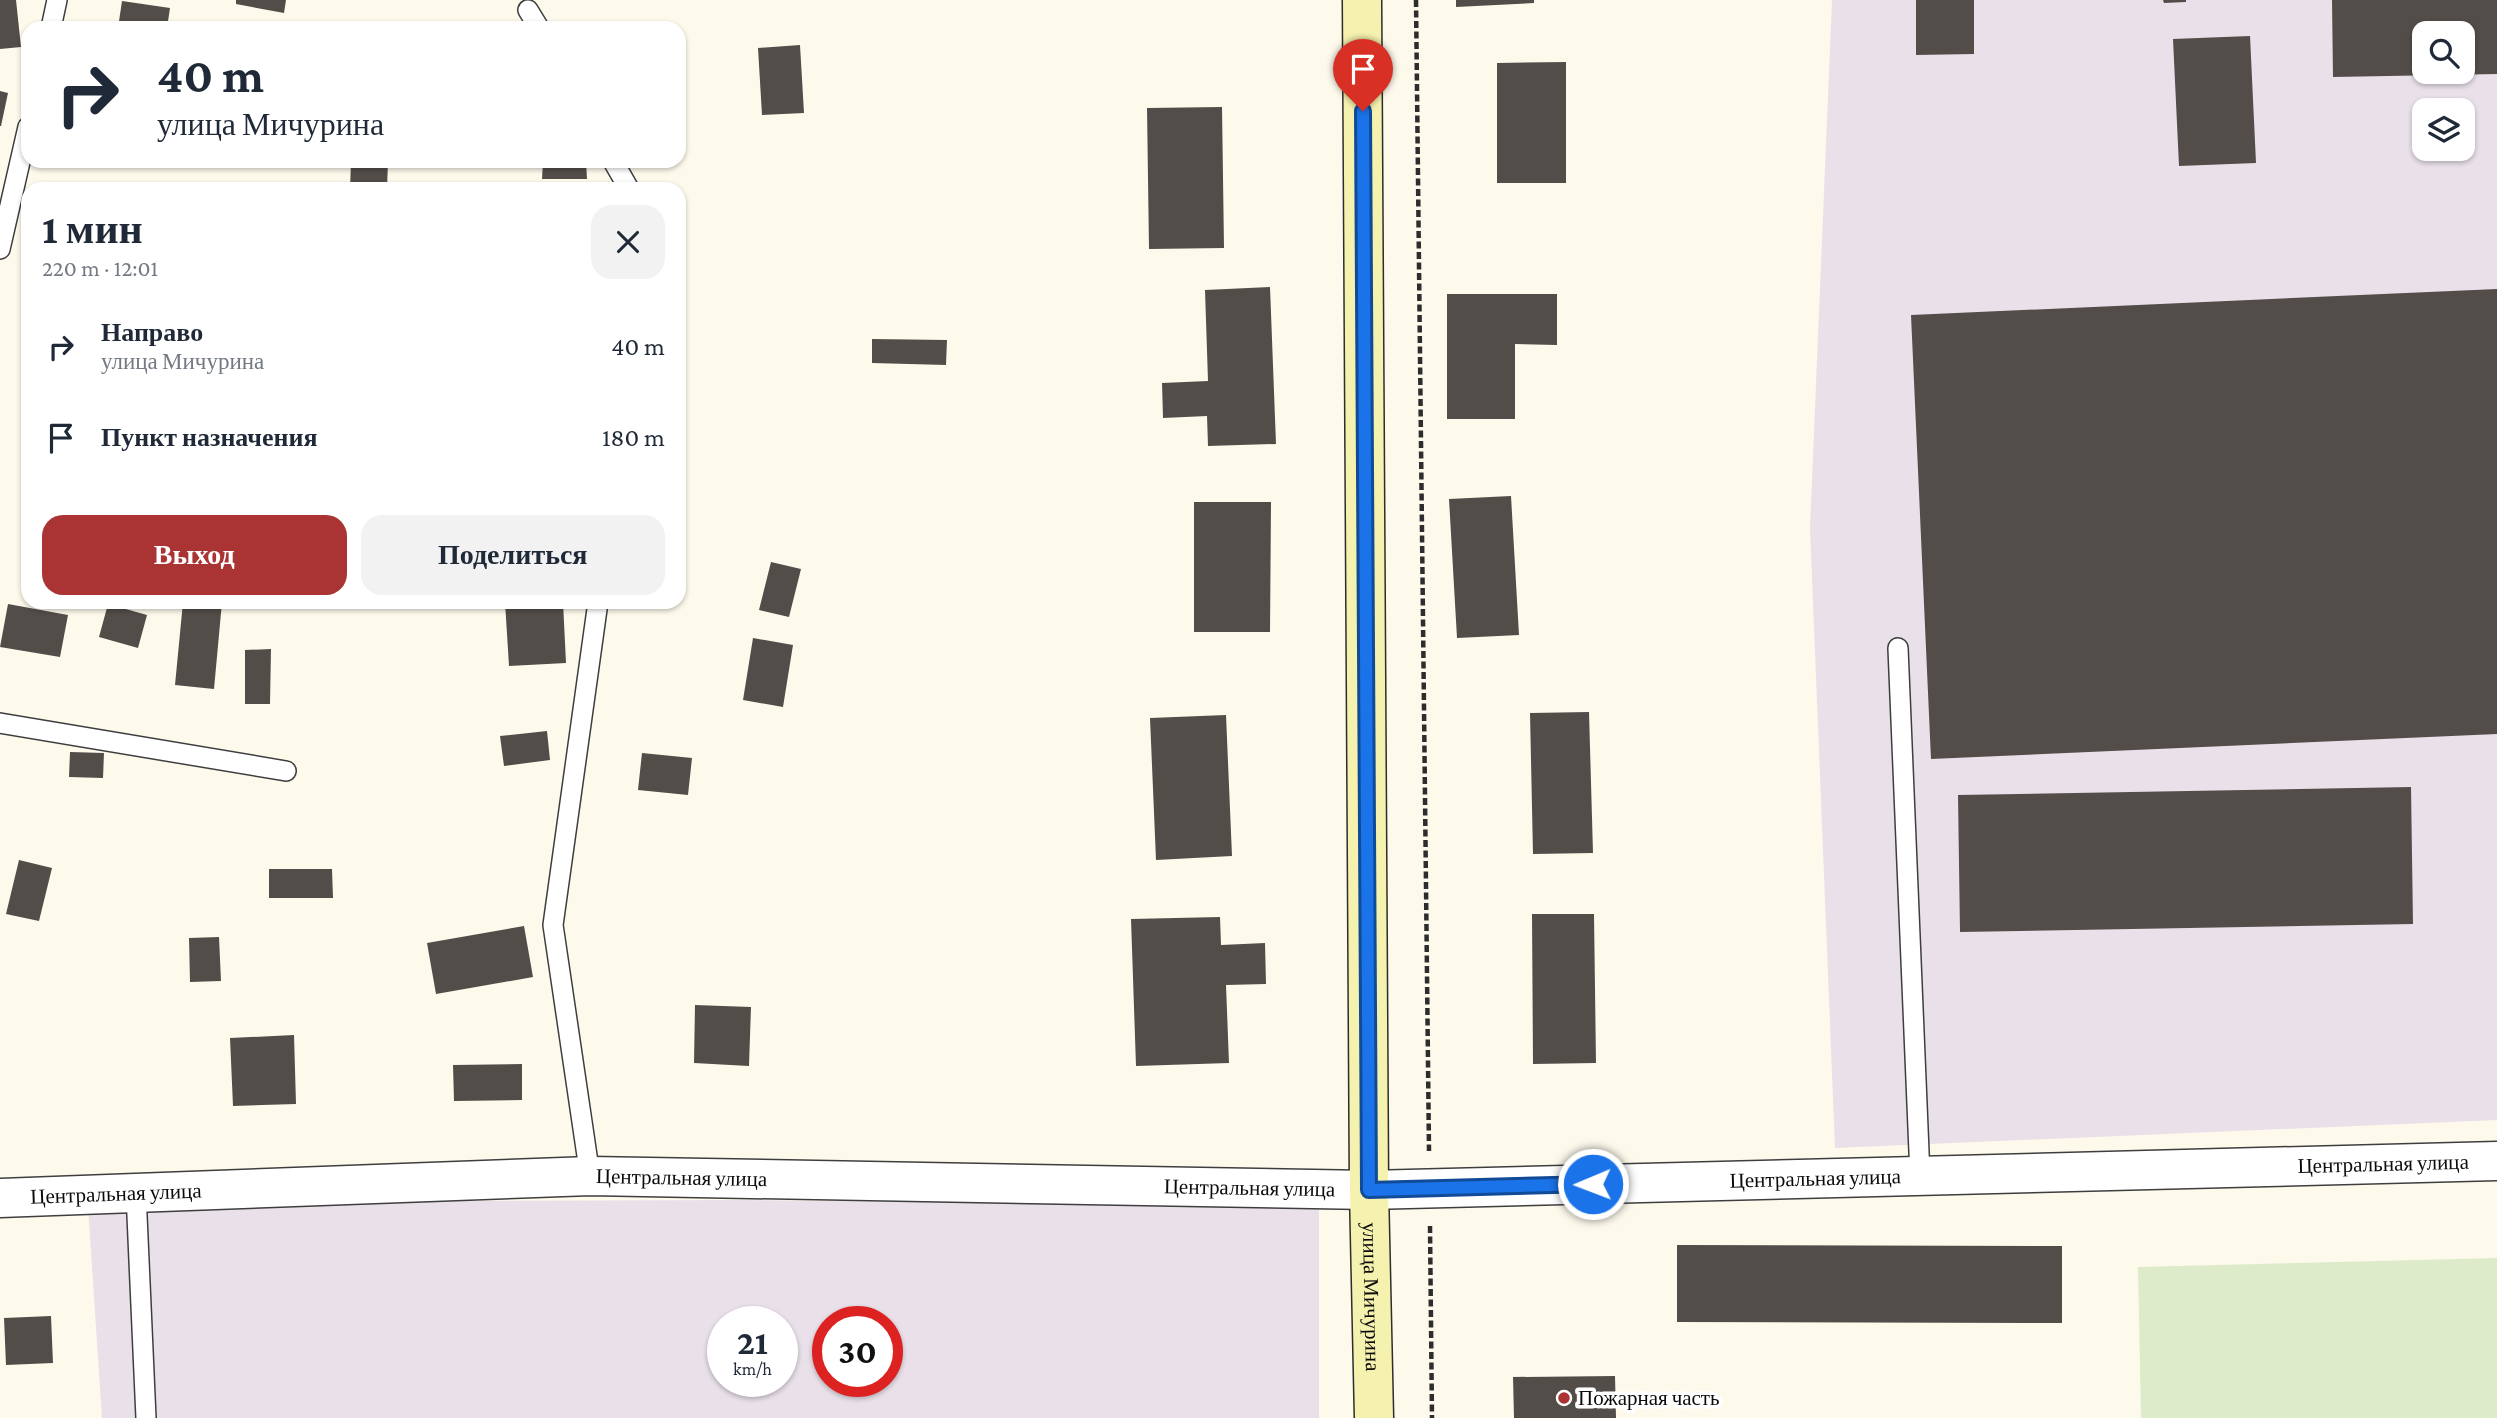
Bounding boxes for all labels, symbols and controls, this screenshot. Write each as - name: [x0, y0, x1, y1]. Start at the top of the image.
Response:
- map controls: [2412, 21, 2475, 161]
- button: search: [2412, 21, 2475, 84]
- pin: [1333, 39, 1393, 111]
- text: 40 m: [157, 48, 264, 103]
- icon: right: [42, 49, 133, 140]
- icon: arrive: [1344, 50, 1382, 88]
- button: layers: [2412, 98, 2475, 161]
- text: улица Мичурина: [157, 106, 384, 142]
- text: 1 мин: [42, 205, 143, 252]
- button: close: [591, 205, 665, 279]
- text: 220 m · 12:01: [42, 255, 158, 281]
- text: Направо: [101, 318, 203, 347]
- icon: right: [42, 328, 80, 366]
- text: 40 m: [611, 332, 665, 361]
- text: улица Мичурина: [101, 348, 264, 374]
- icon: arrive: [42, 419, 80, 457]
- text: Пункт назначения: [101, 423, 318, 452]
- text: 180 m: [602, 423, 665, 452]
- button: Выход: [42, 515, 347, 595]
- button: Поделиться: [361, 515, 665, 595]
- position arrow: [1556, 1147, 1630, 1221]
- street label: Центральная улица: [2297, 1150, 2470, 1178]
- street label: Центральная улица: [596, 1164, 768, 1191]
- street label: Центральная улица: [1729, 1164, 1902, 1193]
- street label: Центральная улица: [1164, 1174, 1336, 1201]
- street label: Центральная улица: [30, 1178, 203, 1209]
- street label: улица Мичурина: [1358, 1222, 1385, 1372]
- speed limit sign: 30: [812, 1306, 903, 1397]
- text: 21: [737, 1323, 768, 1362]
- text: km/h: [733, 1359, 772, 1379]
- place label: Пожарная часть: [1578, 1386, 1720, 1410]
- marker: Пожарная часть: [1556, 1390, 1572, 1406]

